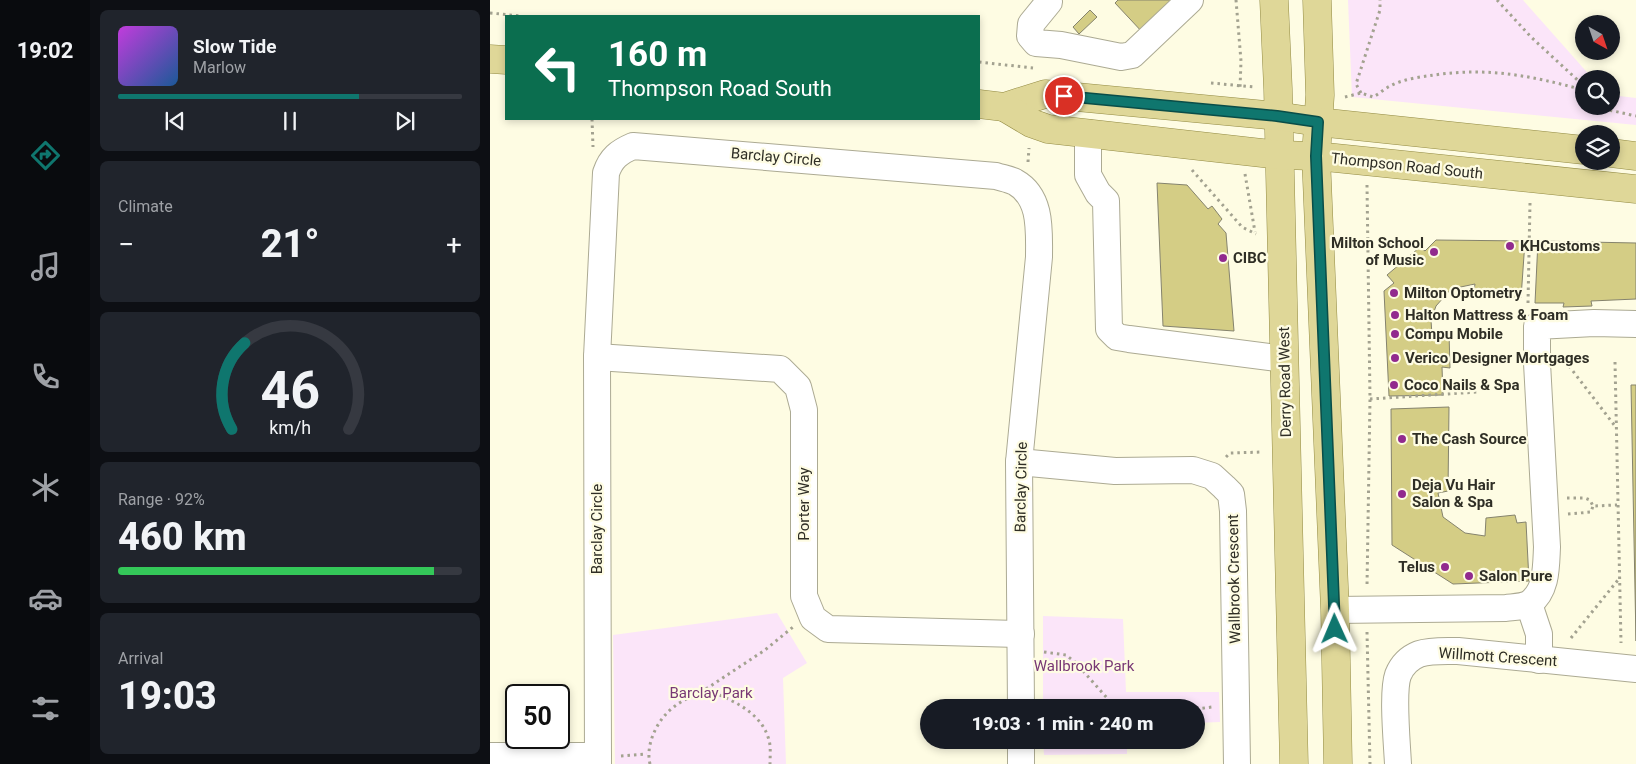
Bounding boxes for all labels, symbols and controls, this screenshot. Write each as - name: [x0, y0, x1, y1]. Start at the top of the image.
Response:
- north arrow: [1575, 15, 1620, 60]
- map controls: [1575, 15, 1620, 170]
- text: 160 m: [608, 34, 707, 75]
- text: Slow Tide: [193, 35, 276, 58]
- icon: left: [525, 35, 590, 100]
- text: 19:02: [17, 38, 73, 63]
- text: Marlow: [193, 58, 246, 77]
- button: search: [1575, 70, 1620, 115]
- pin: [1043, 75, 1085, 117]
- text: Thompson Road South: [608, 76, 832, 101]
- icon: arrive: [1050, 82, 1078, 110]
- icon: previous: [161, 107, 189, 135]
- icon: pause: [276, 107, 304, 135]
- icon: next: [391, 107, 419, 135]
- button: layers: [1575, 125, 1620, 170]
- icon: directions: [28, 138, 63, 173]
- street label: Barclay Circle: [730, 144, 822, 170]
- street label: Thompson Road South: [1330, 149, 1484, 183]
- text: Climate: [118, 197, 173, 216]
- text: 21°: [261, 222, 319, 266]
- text: −: [118, 228, 134, 261]
- text: +: [446, 228, 462, 261]
- place label: Milton School of Music: [1331, 234, 1424, 269]
- place label: KHCustoms: [1520, 237, 1600, 255]
- marker: KHCustoms: [1504, 240, 1516, 252]
- marker: Milton School of Music: [1428, 246, 1440, 258]
- icon: music: [28, 249, 63, 284]
- place label: CIBC: [1233, 249, 1267, 267]
- marker: CIBC: [1217, 252, 1229, 264]
- place label: Milton Optometry: [1404, 284, 1522, 302]
- marker: Milton Optometry: [1388, 287, 1400, 299]
- place label: Halton Mattress & Foam: [1405, 306, 1568, 324]
- marker: Halton Mattress & Foam: [1389, 309, 1401, 321]
- place label: Compu Mobile: [1405, 325, 1503, 343]
- street label: Derry Road West: [1275, 326, 1295, 438]
- marker: Compu Mobile: [1389, 328, 1401, 340]
- place label: Verico Designer Mortgages: [1405, 349, 1590, 367]
- marker: Verico Designer Mortgages: [1389, 352, 1401, 364]
- icon: phone: [28, 359, 63, 394]
- text: 46: [260, 360, 320, 421]
- place label: Coco Nails & Spa: [1404, 376, 1520, 394]
- marker: Coco Nails & Spa: [1388, 379, 1400, 391]
- text: km/h: [269, 417, 311, 438]
- place label: The Cash Source: [1412, 430, 1527, 448]
- marker: The Cash Source: [1396, 433, 1408, 445]
- street label: Barclay Circle: [1011, 441, 1031, 532]
- street label: Porter Way: [795, 467, 813, 541]
- icon: climate: [28, 470, 63, 505]
- place label: Deja Vu Hair Salon & Spa: [1412, 476, 1496, 511]
- street label: Barclay Circle: [588, 484, 606, 574]
- marker: Deja Vu Hair Salon & Spa: [1396, 488, 1408, 500]
- text: Range · 92%: [118, 490, 205, 509]
- street label: Wallbrook Crescent: [1224, 514, 1244, 644]
- text: 460 km: [118, 515, 247, 559]
- place label: Telus: [1398, 558, 1435, 576]
- marker: Telus: [1439, 561, 1451, 573]
- place label: Salon Pure: [1479, 567, 1552, 585]
- marker: Salon Pure: [1463, 570, 1475, 582]
- icon: car: [28, 581, 63, 616]
- position arrow: [1308, 602, 1360, 654]
- street label: Willmott Crescent: [1438, 644, 1558, 670]
- text: Arrival: [118, 649, 163, 668]
- park label: Wallbrook Park: [1034, 657, 1135, 675]
- text: 19:03: [118, 674, 217, 718]
- speed limit sign: 50: [505, 684, 570, 749]
- park label: Barclay Park: [669, 684, 753, 702]
- icon: filters: [28, 691, 63, 726]
- text: 19:03 · 1 min · 240 m: [971, 712, 1154, 735]

